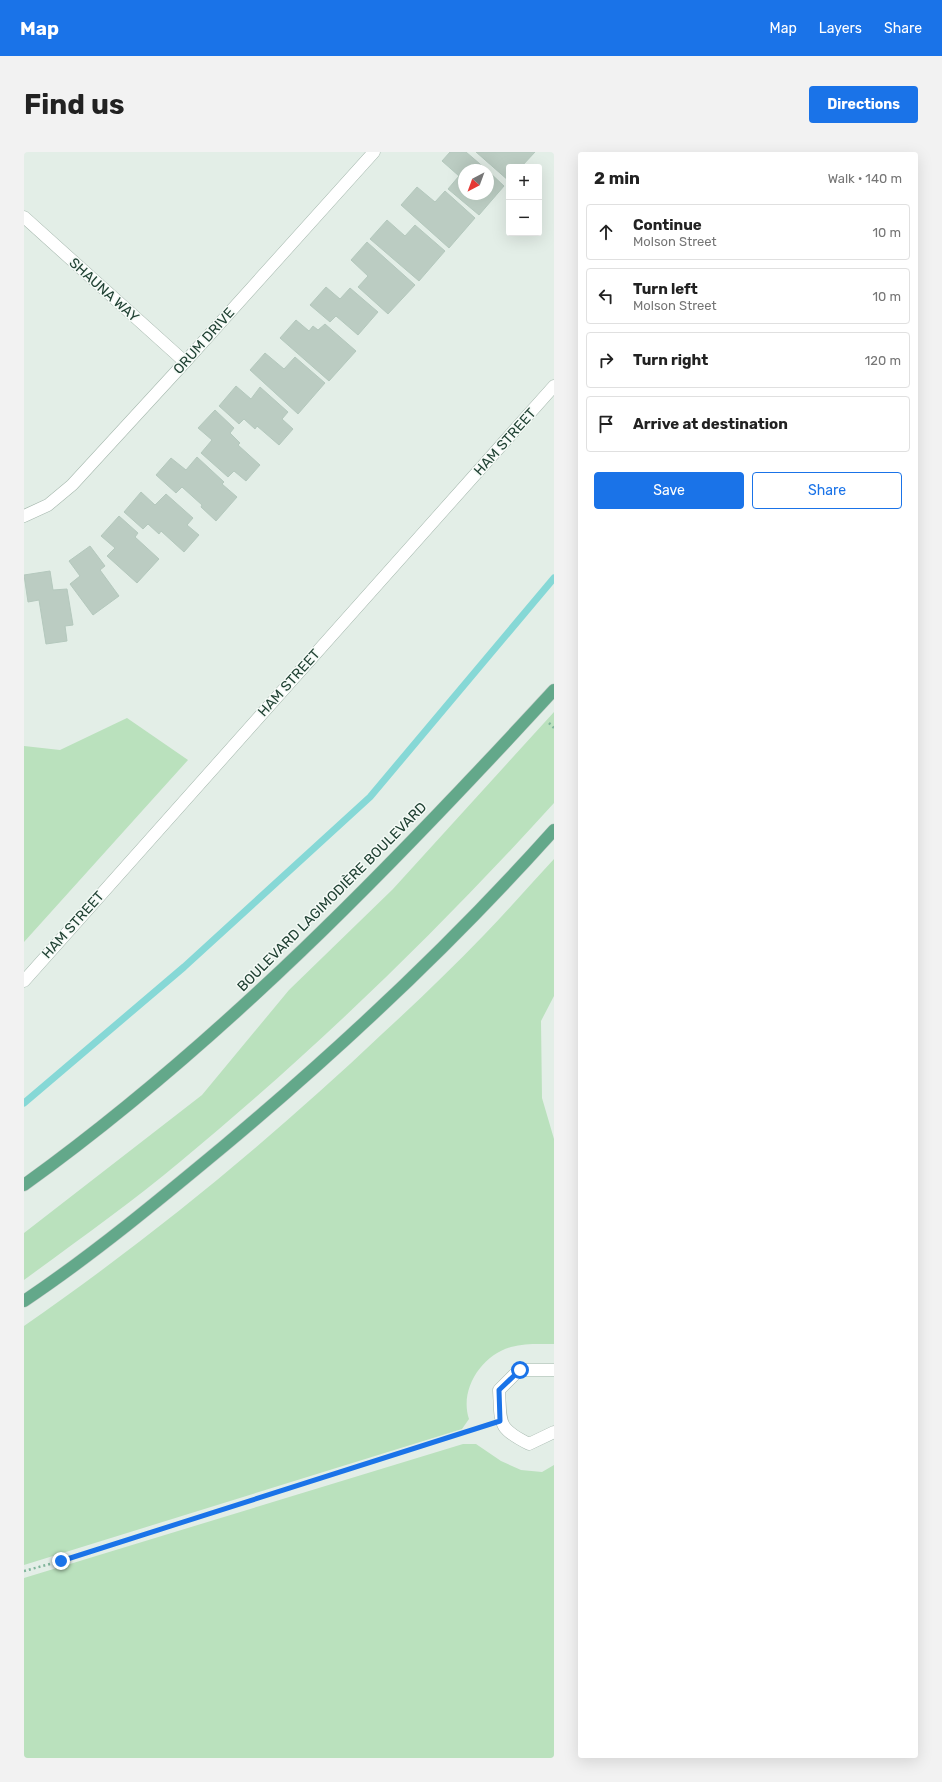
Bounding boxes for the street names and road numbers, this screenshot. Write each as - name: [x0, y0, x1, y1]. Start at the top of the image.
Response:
- street label: SHAUNA WAY: [66, 254, 142, 326]
- street label: ORUM DRIVE: [170, 304, 238, 378]
- street label: HAM STREET: [470, 405, 540, 479]
- street label: HAM STREET: [254, 646, 324, 720]
- street label: BOULEVARD LAGIMODIÈRE BOULEVARD: [233, 798, 430, 995]
- street label: HAM STREET: [38, 888, 108, 962]

